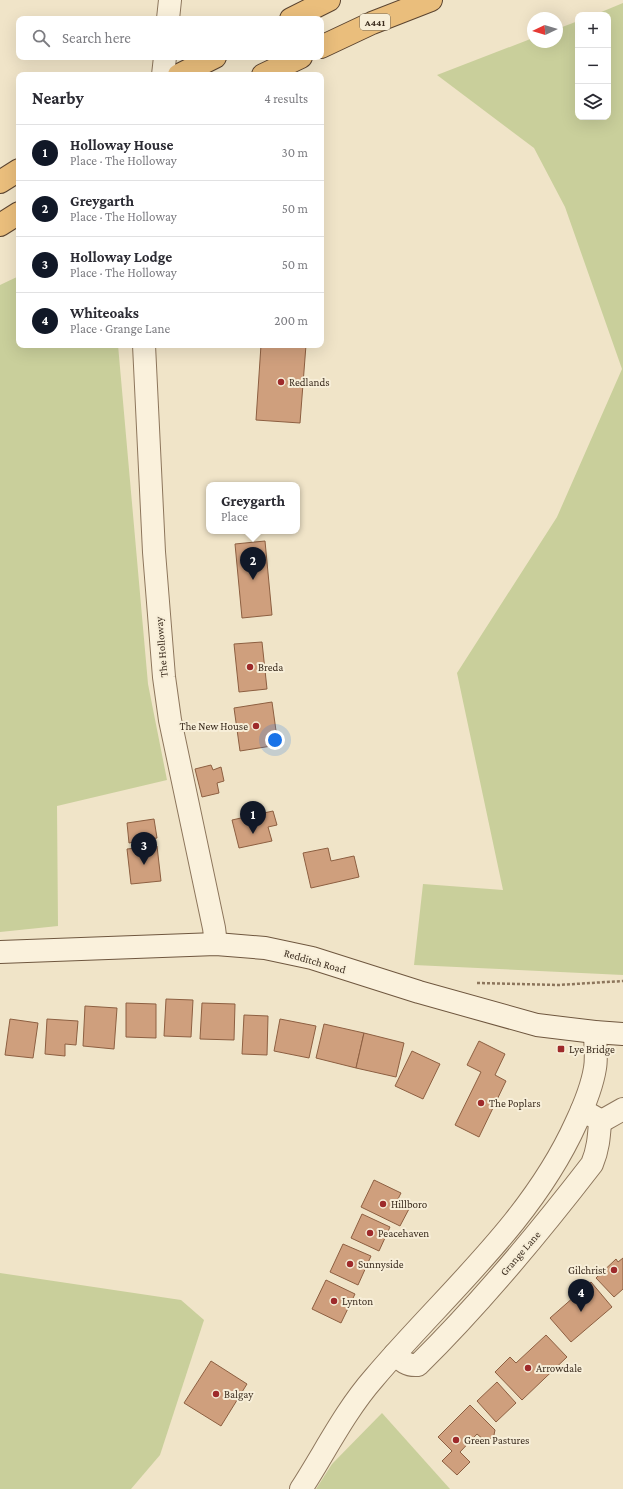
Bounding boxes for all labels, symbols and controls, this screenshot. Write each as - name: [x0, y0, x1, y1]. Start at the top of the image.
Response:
- north arrow: [527, 12, 563, 48]
- map controls: [575, 12, 611, 120]
- button: +: [575, 12, 611, 48]
- road number: A441: [360, 14, 390, 30]
- search box: [16, 16, 324, 60]
- icon: search: [30, 27, 52, 49]
- text: Search here: [62, 30, 131, 46]
- button: −: [575, 48, 611, 84]
- button: layers: [575, 84, 611, 120]
- text: Nearby: [32, 89, 84, 108]
- text: 4 results: [264, 91, 308, 106]
- text: Holloway House: [70, 137, 173, 153]
- text: 1: [43, 145, 47, 160]
- text: 30 m: [282, 145, 308, 160]
- text: Place · The Holloway: [70, 153, 177, 168]
- text: Greygarth: [70, 193, 134, 209]
- text: 2: [42, 201, 48, 216]
- text: 50 m: [282, 201, 308, 216]
- text: Place · The Holloway: [70, 209, 177, 224]
- text: Holloway Lodge: [70, 249, 172, 265]
- text: 3: [42, 257, 48, 272]
- text: 50 m: [282, 257, 308, 272]
- text: Place · The Holloway: [70, 265, 177, 280]
- text: Whiteoaks: [70, 305, 139, 321]
- text: 4: [41, 313, 49, 328]
- text: 200 m: [274, 313, 308, 328]
- text: Place · Grange Lane: [70, 321, 170, 336]
- place label: Redlands: [289, 376, 330, 388]
- marker: Redlands: [276, 377, 286, 387]
- popup: [206, 482, 300, 534]
- text: Greygarth: [221, 493, 285, 509]
- text: Place: [221, 509, 248, 524]
- pin: 2: [240, 547, 266, 580]
- street label: The Holloway: [152, 615, 171, 678]
- place label: Breda: [258, 661, 283, 673]
- marker: Breda: [245, 662, 255, 672]
- place label: The New House: [179, 720, 248, 732]
- marker: The New House: [251, 721, 261, 731]
- your location: [265, 730, 285, 750]
- pin: 1: [240, 801, 266, 834]
- pin: 3: [131, 832, 157, 865]
- street label: Redditch Road: [283, 946, 347, 976]
- place label: Lye Bridge: [569, 1043, 615, 1056]
- marker: Lye Bridge: [556, 1044, 566, 1054]
- place label: The Poplars: [489, 1097, 540, 1110]
- marker: The Poplars: [476, 1098, 486, 1108]
- place label: Hillboro: [391, 1198, 428, 1210]
- marker: Hillboro: [378, 1199, 388, 1209]
- place label: Peacehaven: [378, 1227, 429, 1239]
- marker: Peacehaven: [365, 1228, 375, 1238]
- street label: Grange Lane: [497, 1228, 543, 1278]
- place label: Sunnyside: [358, 1258, 404, 1271]
- marker: Sunnyside: [345, 1259, 355, 1269]
- place label: Gilchrist: [568, 1264, 606, 1276]
- marker: Gilchrist: [609, 1265, 619, 1275]
- pin: 4: [568, 1279, 594, 1312]
- place label: Lynton: [342, 1295, 373, 1308]
- marker: Lynton: [329, 1296, 339, 1306]
- place label: Arrowdale: [536, 1362, 582, 1374]
- marker: Arrowdale: [523, 1363, 533, 1373]
- place label: Balgay: [224, 1388, 254, 1401]
- marker: Balgay: [211, 1389, 221, 1399]
- place label: Green Pastures: [464, 1434, 529, 1446]
- marker: Green Pastures: [451, 1435, 461, 1445]

